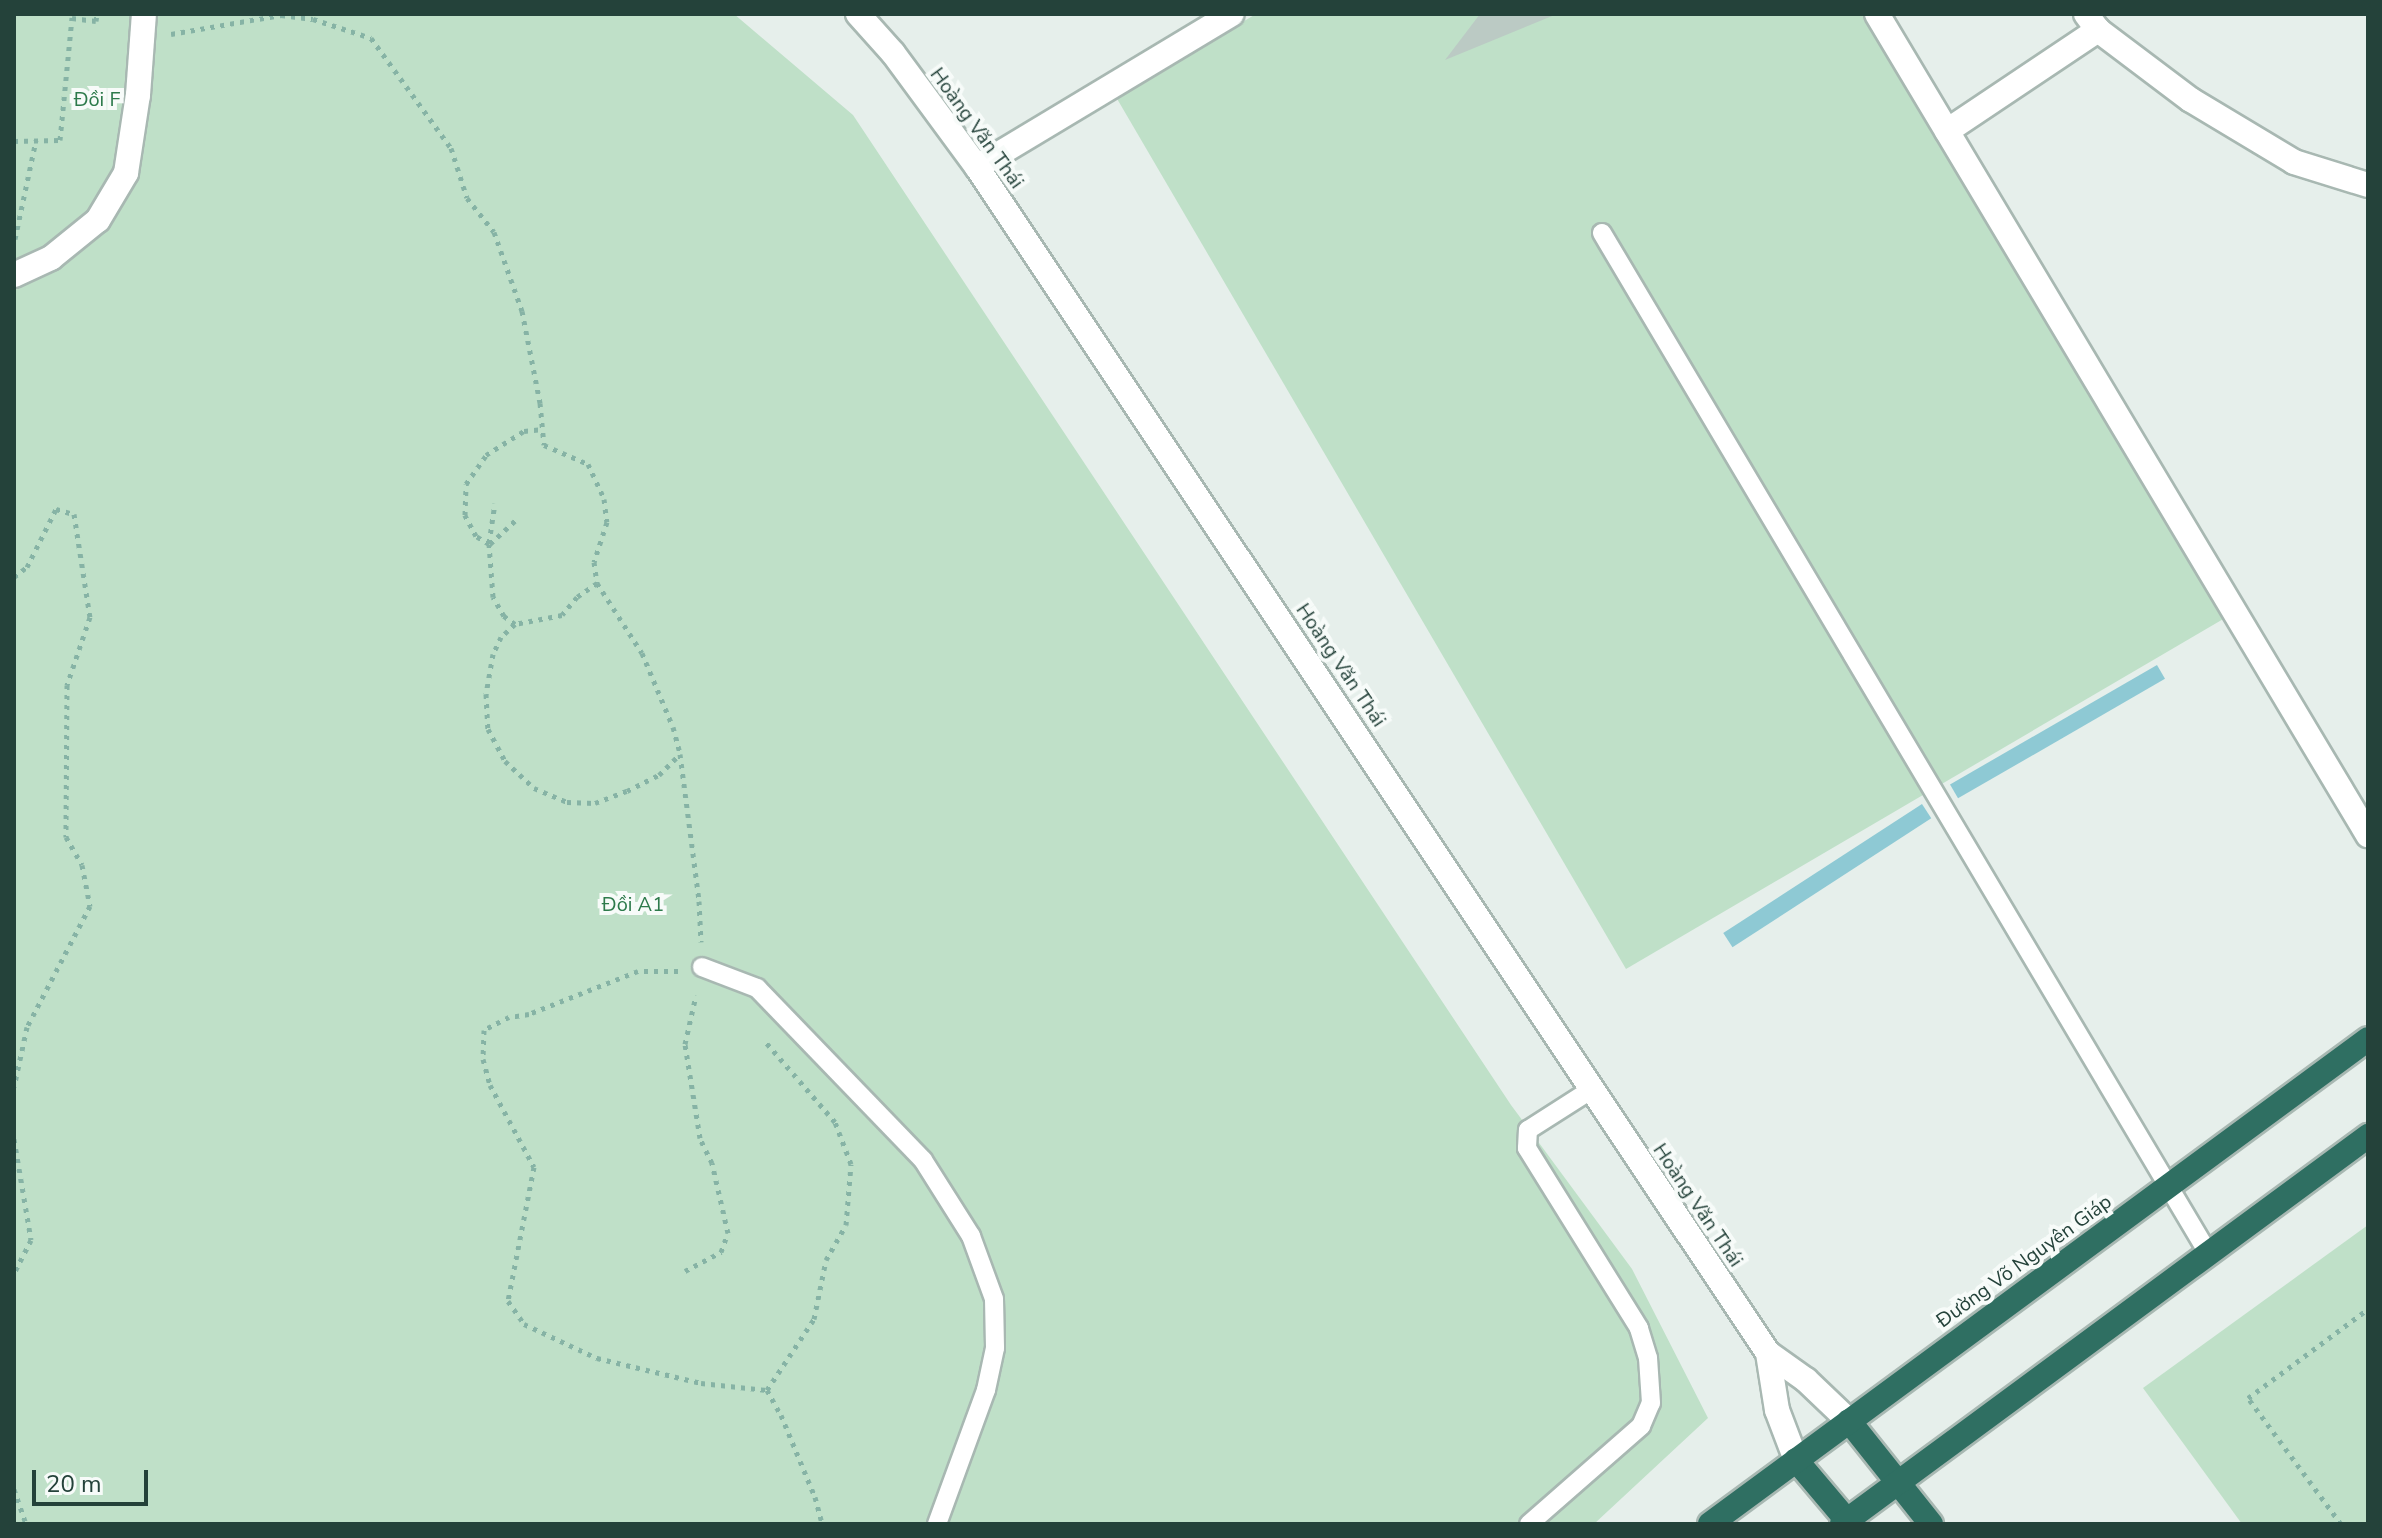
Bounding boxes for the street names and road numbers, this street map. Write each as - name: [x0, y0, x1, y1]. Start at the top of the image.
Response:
- street label: Hoàng Văn Thái: [925, 63, 1029, 193]
- street label: Hoàng Văn Thái: [1291, 599, 1391, 731]
- street label: Hoàng Văn Thái: [1648, 1139, 1748, 1271]
- street label: Đường Võ Nguyên Giáp: [1932, 1189, 2116, 1333]

